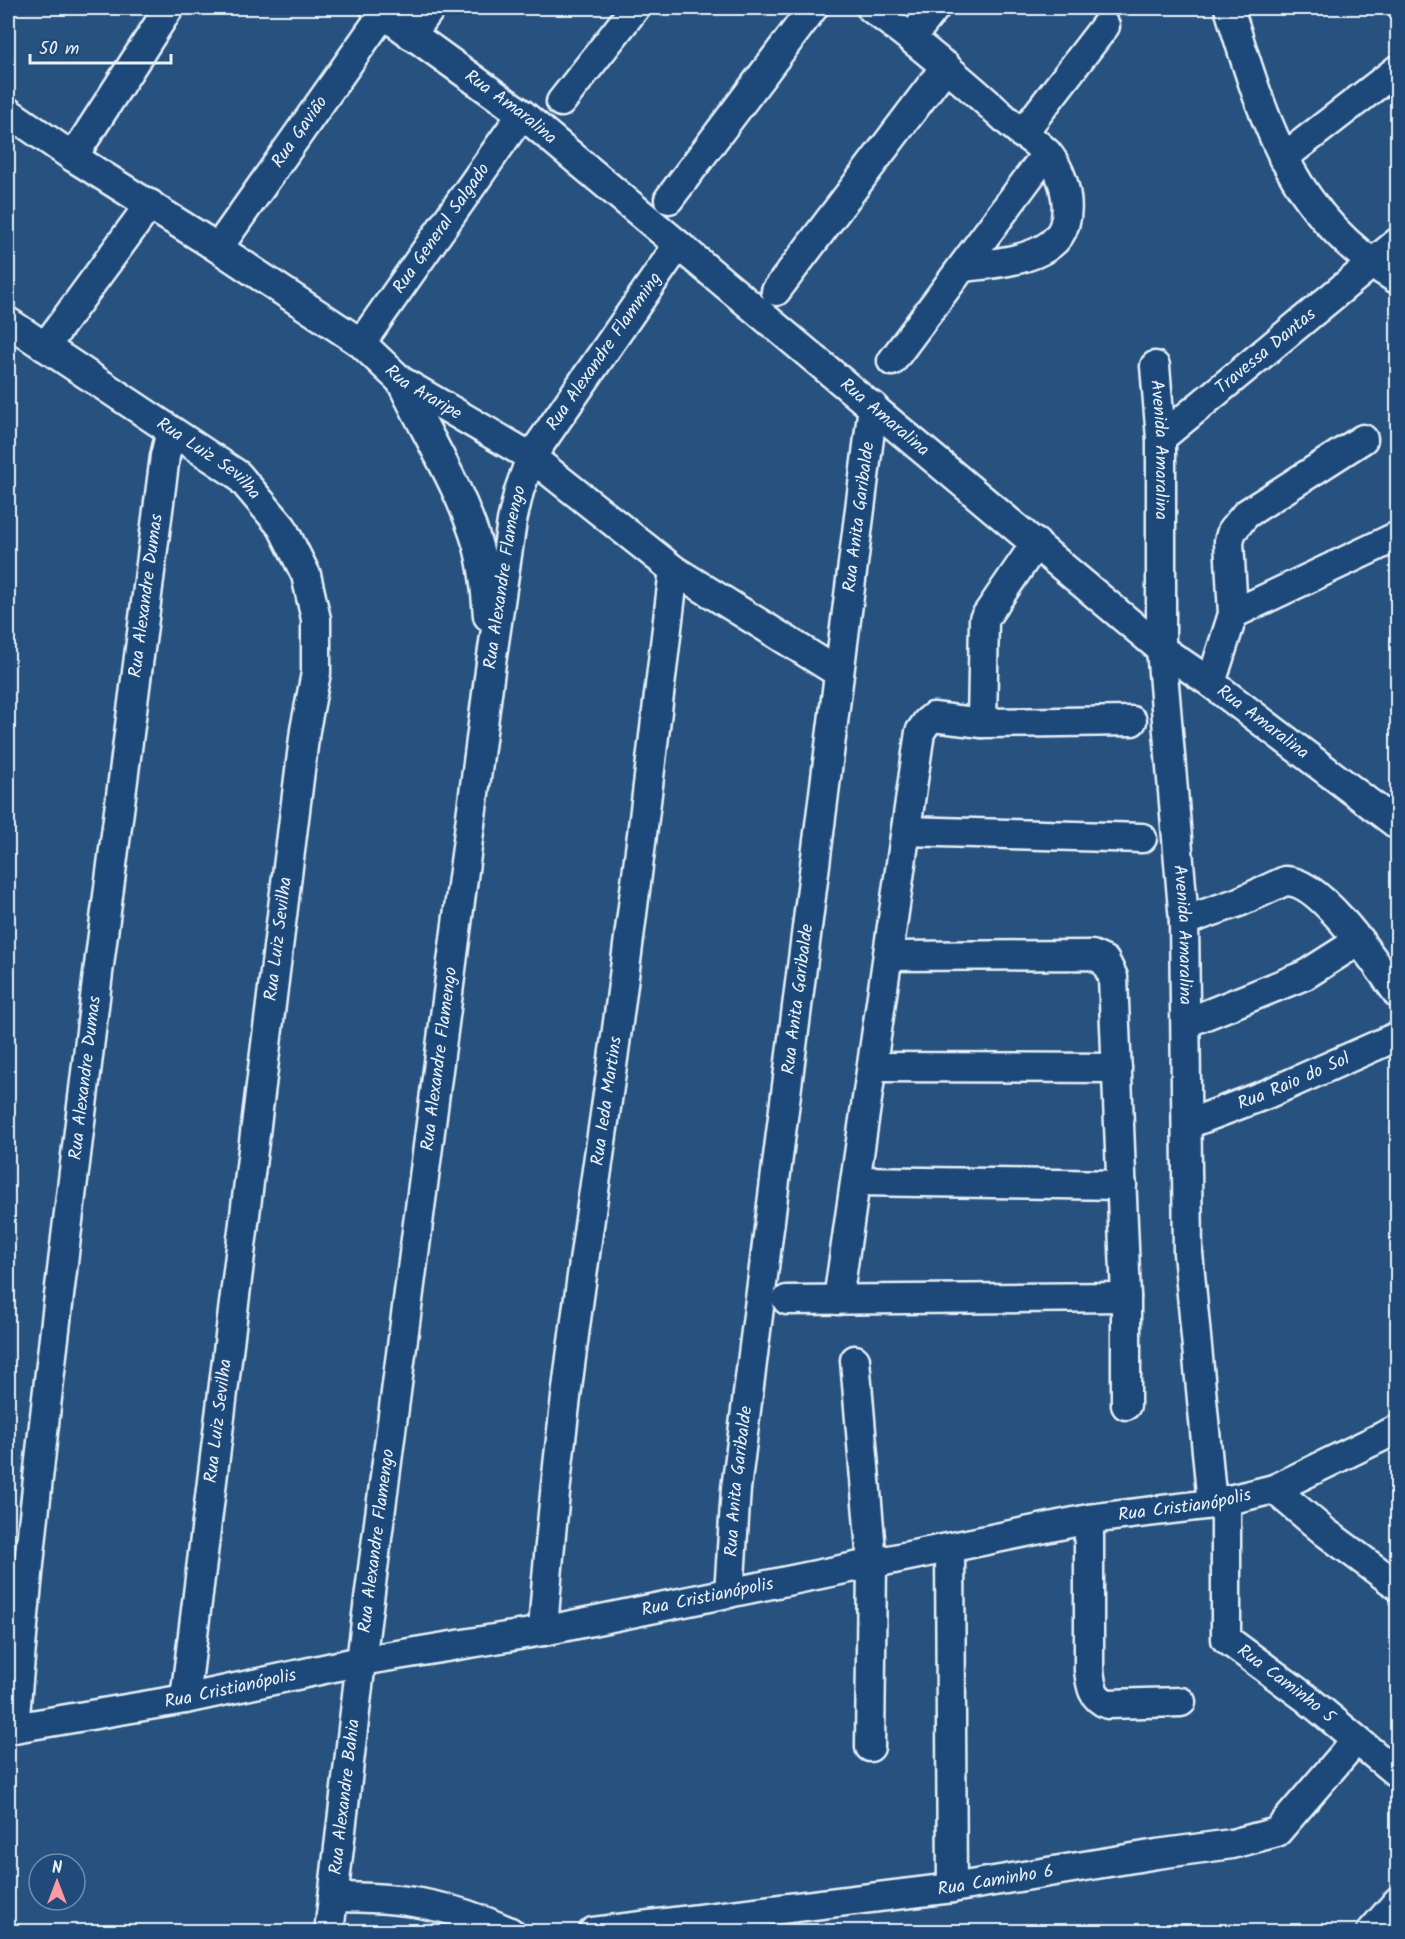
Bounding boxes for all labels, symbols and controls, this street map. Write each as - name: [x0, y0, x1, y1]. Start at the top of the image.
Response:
- scale bar: [30, 27, 171, 65]
- text: 50 m: [39, 35, 79, 64]
- street label: Rua Amaralina: [458, 62, 563, 152]
- street label: Rua Gavião: [264, 90, 336, 174]
- street label: Rua General Salgado: [385, 157, 498, 300]
- street label: Rua Alexandre Flamming: [539, 266, 670, 437]
- street label: Travessa Dantas: [1209, 301, 1323, 402]
- street label: Rua Araripe: [377, 358, 467, 428]
- street label: Rua Amaralina: [833, 371, 936, 464]
- street label: Avenida Amaralina: [1142, 379, 1176, 520]
- street label: Rua Luiz Sevilha: [150, 410, 268, 507]
- street label: Rua Anita Garibalde: [835, 440, 883, 594]
- street label: Rua Alexandre Flamengo: [476, 481, 534, 671]
- street label: Rua Alexandre Dumas: [121, 512, 172, 679]
- street label: Rua Amaralina: [1210, 678, 1315, 767]
- street label: Avenida Amaralina: [1165, 864, 1200, 1005]
- street label: Rua Luiz Sevilha: [257, 875, 301, 1003]
- street label: Rua Anita Garibalde: [774, 922, 822, 1076]
- street label: Rua Alexandre Flamengo: [413, 965, 466, 1153]
- street label: Rua Alexandre Dumas: [61, 994, 110, 1162]
- street label: Rua Ieda Martins: [583, 1034, 630, 1168]
- street label: Rua Raio do Sol: [1233, 1044, 1355, 1118]
- street label: Rua Luiz Sevilha: [197, 1357, 241, 1485]
- street label: Rua Anita Garibalde: [717, 1404, 761, 1558]
- street label: Rua Alexandre Flamengo: [350, 1447, 403, 1635]
- street label: Rua Cristianópolis: [1117, 1480, 1254, 1530]
- street label: Rua Cristianópolis: [639, 1569, 777, 1625]
- street label: Rua Caminho 5: [1231, 1637, 1343, 1732]
- street label: Rua Cristianópolis: [162, 1661, 299, 1717]
- street label: Rua Alexandre Bahia: [321, 1717, 369, 1876]
- north arrow: [27, 1852, 87, 1912]
- text: N: [52, 1856, 62, 1881]
- street label: Rua Caminho 6: [936, 1857, 1056, 1904]

